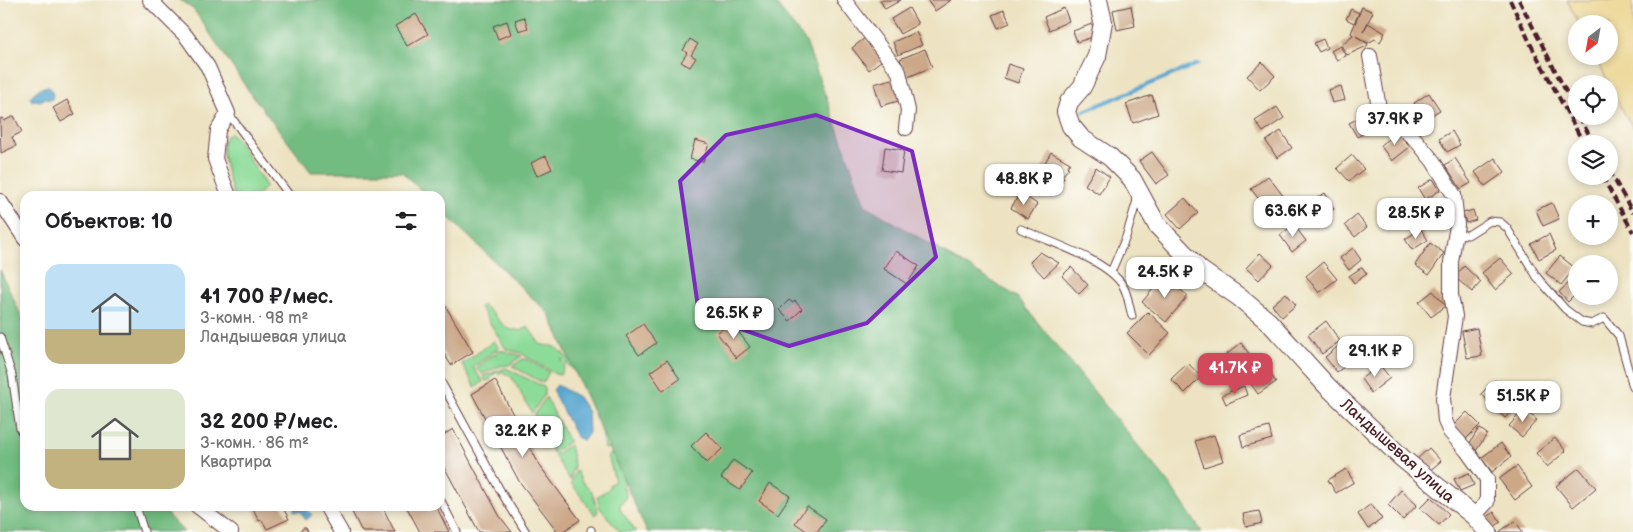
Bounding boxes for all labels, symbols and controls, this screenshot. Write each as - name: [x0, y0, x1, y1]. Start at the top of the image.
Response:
- north arrow: [1568, 15, 1618, 65]
- map controls: [1568, 15, 1618, 305]
- button: locate: [1568, 75, 1618, 125]
- pin: 37.9K ₽: [1349, 104, 1441, 146]
- text: 37.9K ₽: [1367, 110, 1423, 129]
- button: layers: [1568, 135, 1618, 185]
- pin: 48.8K ₽: [978, 164, 1070, 206]
- text: 48.8K ₽: [996, 170, 1052, 189]
- button: +: [1568, 195, 1618, 245]
- pin: 63.6K ₽: [1247, 196, 1339, 238]
- pin: 28.5K ₽: [1370, 198, 1462, 240]
- text: 63.6K ₽: [1265, 202, 1321, 221]
- text: 28.5K ₽: [1388, 204, 1444, 223]
- icon: filters: [392, 207, 420, 235]
- text: Объектов: 10: [45, 209, 173, 234]
- button: −: [1568, 255, 1618, 305]
- pin: 24.5K ₽: [1119, 256, 1211, 299]
- text: 24.5K ₽: [1137, 263, 1193, 282]
- icon: home: [85, 284, 145, 344]
- text: 41 700 ₽/мес.: [200, 284, 333, 309]
- pin: 26.5K ₽: [688, 298, 780, 340]
- text: 26.5K ₽: [706, 304, 762, 323]
- text: 3-комн. · 98 m²: [200, 309, 308, 328]
- text: Ландышевая улица: [200, 328, 346, 347]
- pin: 29.1K ₽: [1329, 336, 1421, 378]
- text: 29.1K ₽: [1348, 342, 1402, 361]
- pin: 41.7K ₽: [1189, 352, 1281, 395]
- text: 41.7K ₽: [1209, 359, 1261, 378]
- pin: 51.5K ₽: [1477, 380, 1569, 423]
- text: 51.5K ₽: [1496, 387, 1550, 406]
- street label: Ландышевая улица: [1335, 394, 1458, 508]
- icon: home: [85, 409, 145, 469]
- text: 32 200 ₽/мес.: [200, 409, 338, 434]
- pin: 32.2K ₽: [477, 416, 569, 458]
- text: 32.2K ₽: [495, 422, 551, 441]
- text: 3-комн. · 86 m²: [200, 434, 309, 453]
- text: Квартира: [200, 453, 272, 472]

